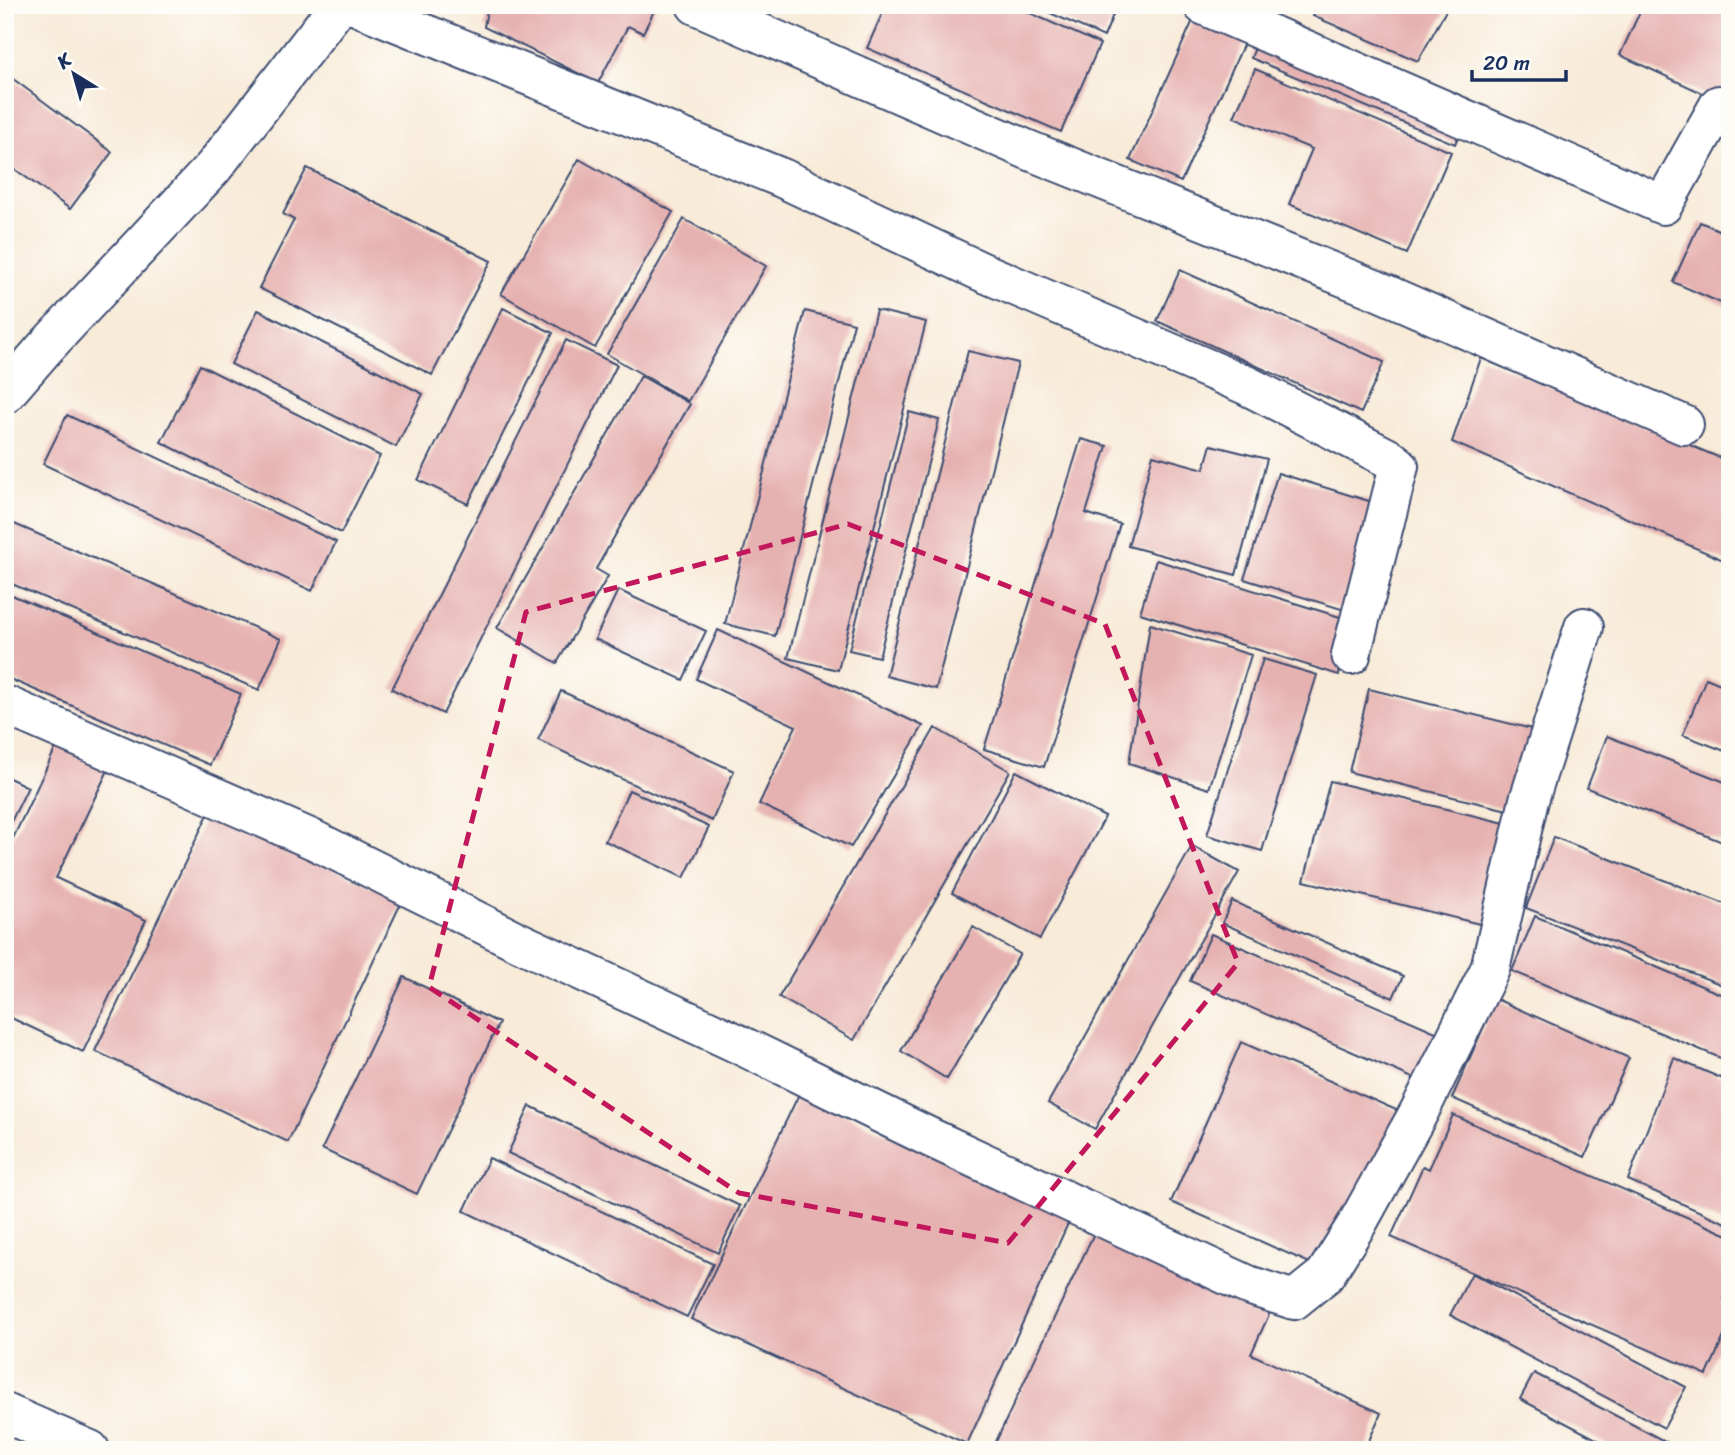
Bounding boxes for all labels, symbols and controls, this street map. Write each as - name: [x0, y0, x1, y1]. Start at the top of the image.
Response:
- north arrow: [38, 38, 108, 108]
- scale bar: [1472, 38, 1567, 82]
- text: K: [49, 43, 80, 78]
- text: 20 m: [1483, 44, 1530, 82]

